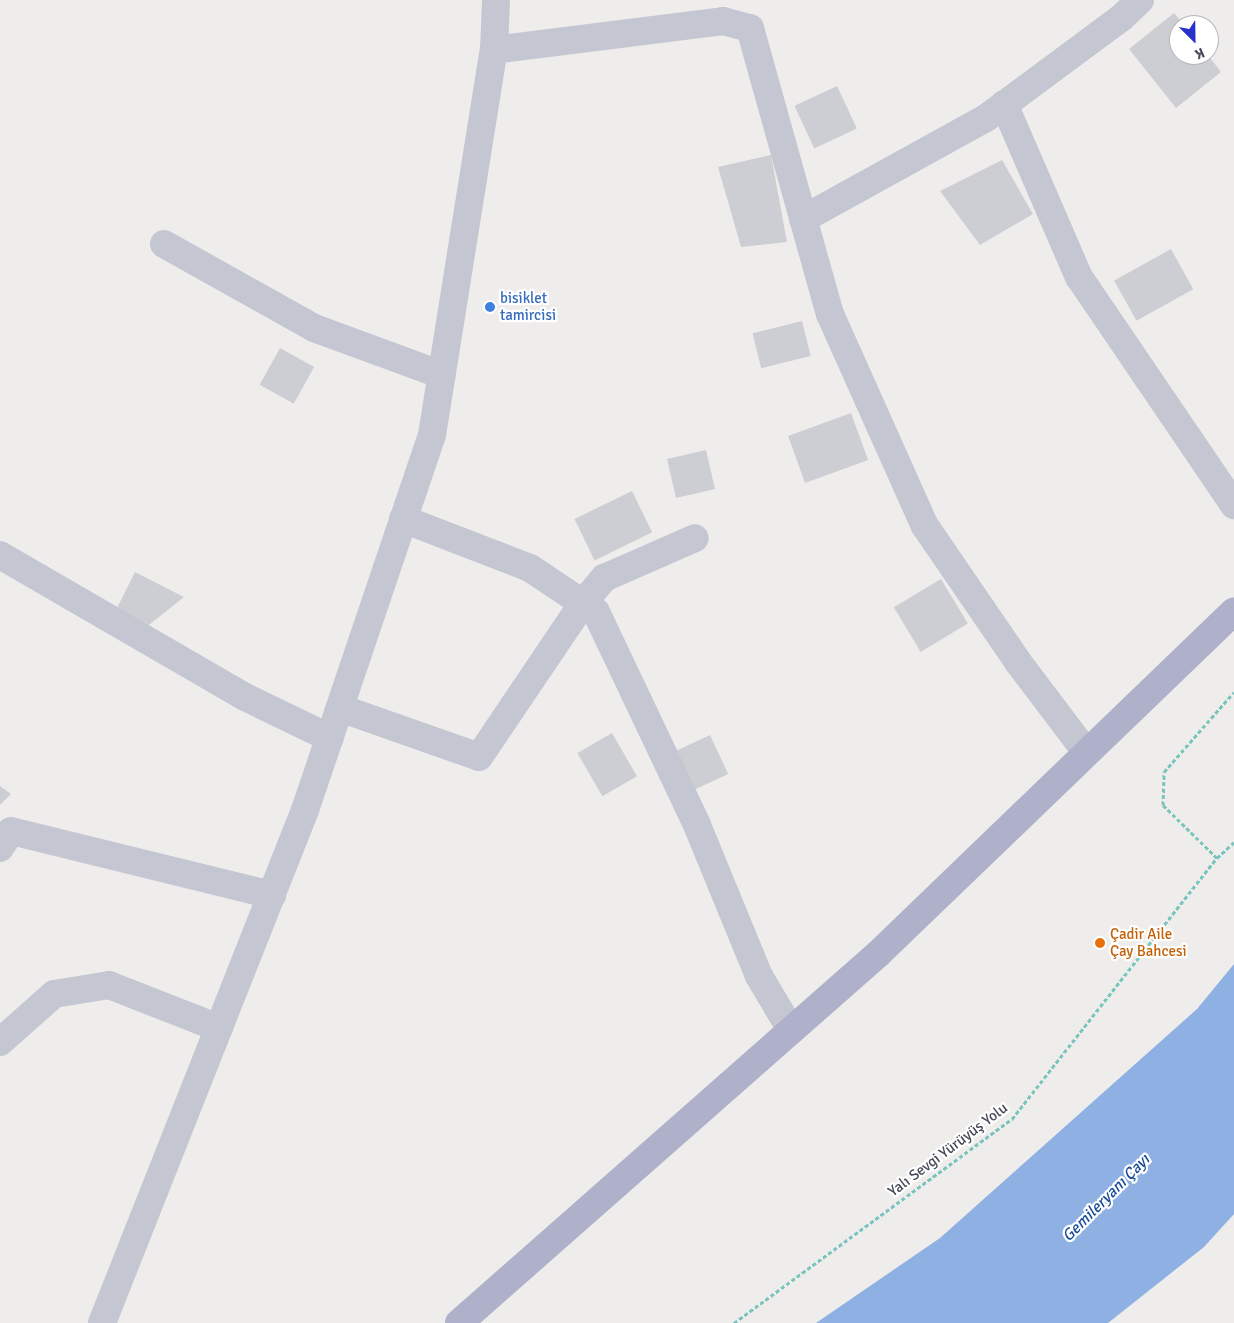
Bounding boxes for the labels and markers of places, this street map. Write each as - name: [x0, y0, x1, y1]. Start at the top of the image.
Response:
- place label: bisiklet tamircisi: [500, 289, 556, 324]
- marker: bisiklet tamircisi: [484, 301, 496, 313]
- place label: Çadir Aile Çay Bahcesi: [1110, 925, 1187, 960]
- marker: Çadir Aile Çay Bahcesi: [1094, 937, 1106, 949]

